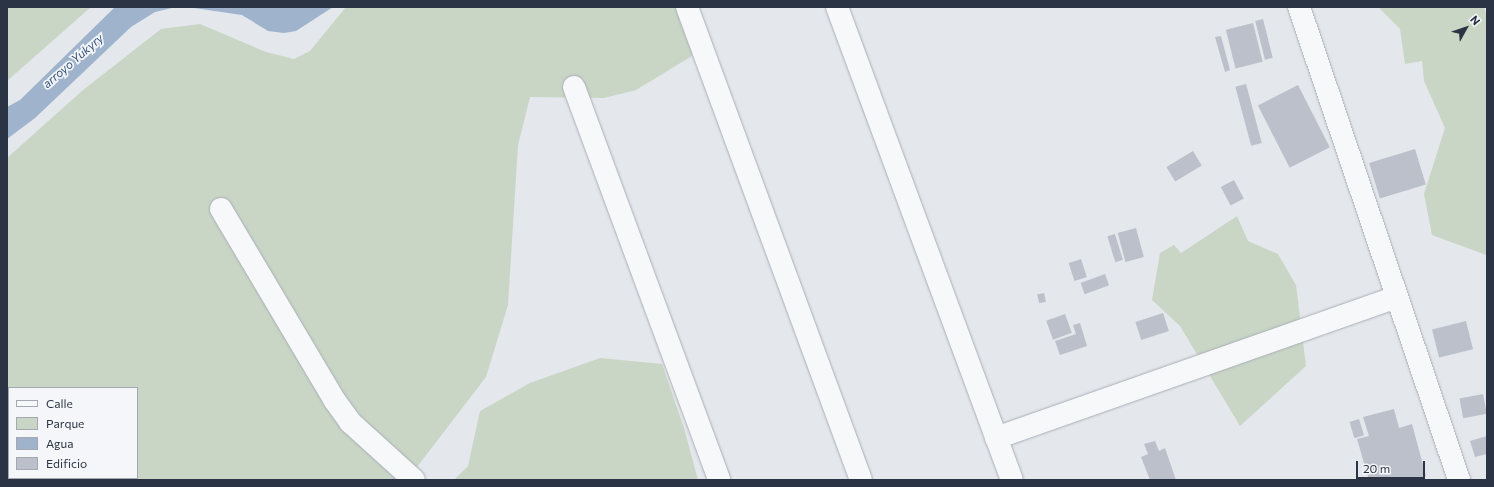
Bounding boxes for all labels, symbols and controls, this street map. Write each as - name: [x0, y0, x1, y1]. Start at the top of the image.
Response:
- north arrow: [1446, 8, 1486, 48]
- text: N: [1468, 13, 1483, 27]
- water label: arroyo Yukyry: [40, 31, 106, 91]
- legend: [8, 387, 138, 479]
- text: Calle: [46, 396, 73, 410]
- text: Parque: [46, 416, 84, 430]
- text: Agua: [46, 436, 74, 450]
- scale bar: [1358, 453, 1427, 479]
- text: Edificio: [46, 456, 87, 470]
- text: 20 m: [1363, 461, 1390, 475]

